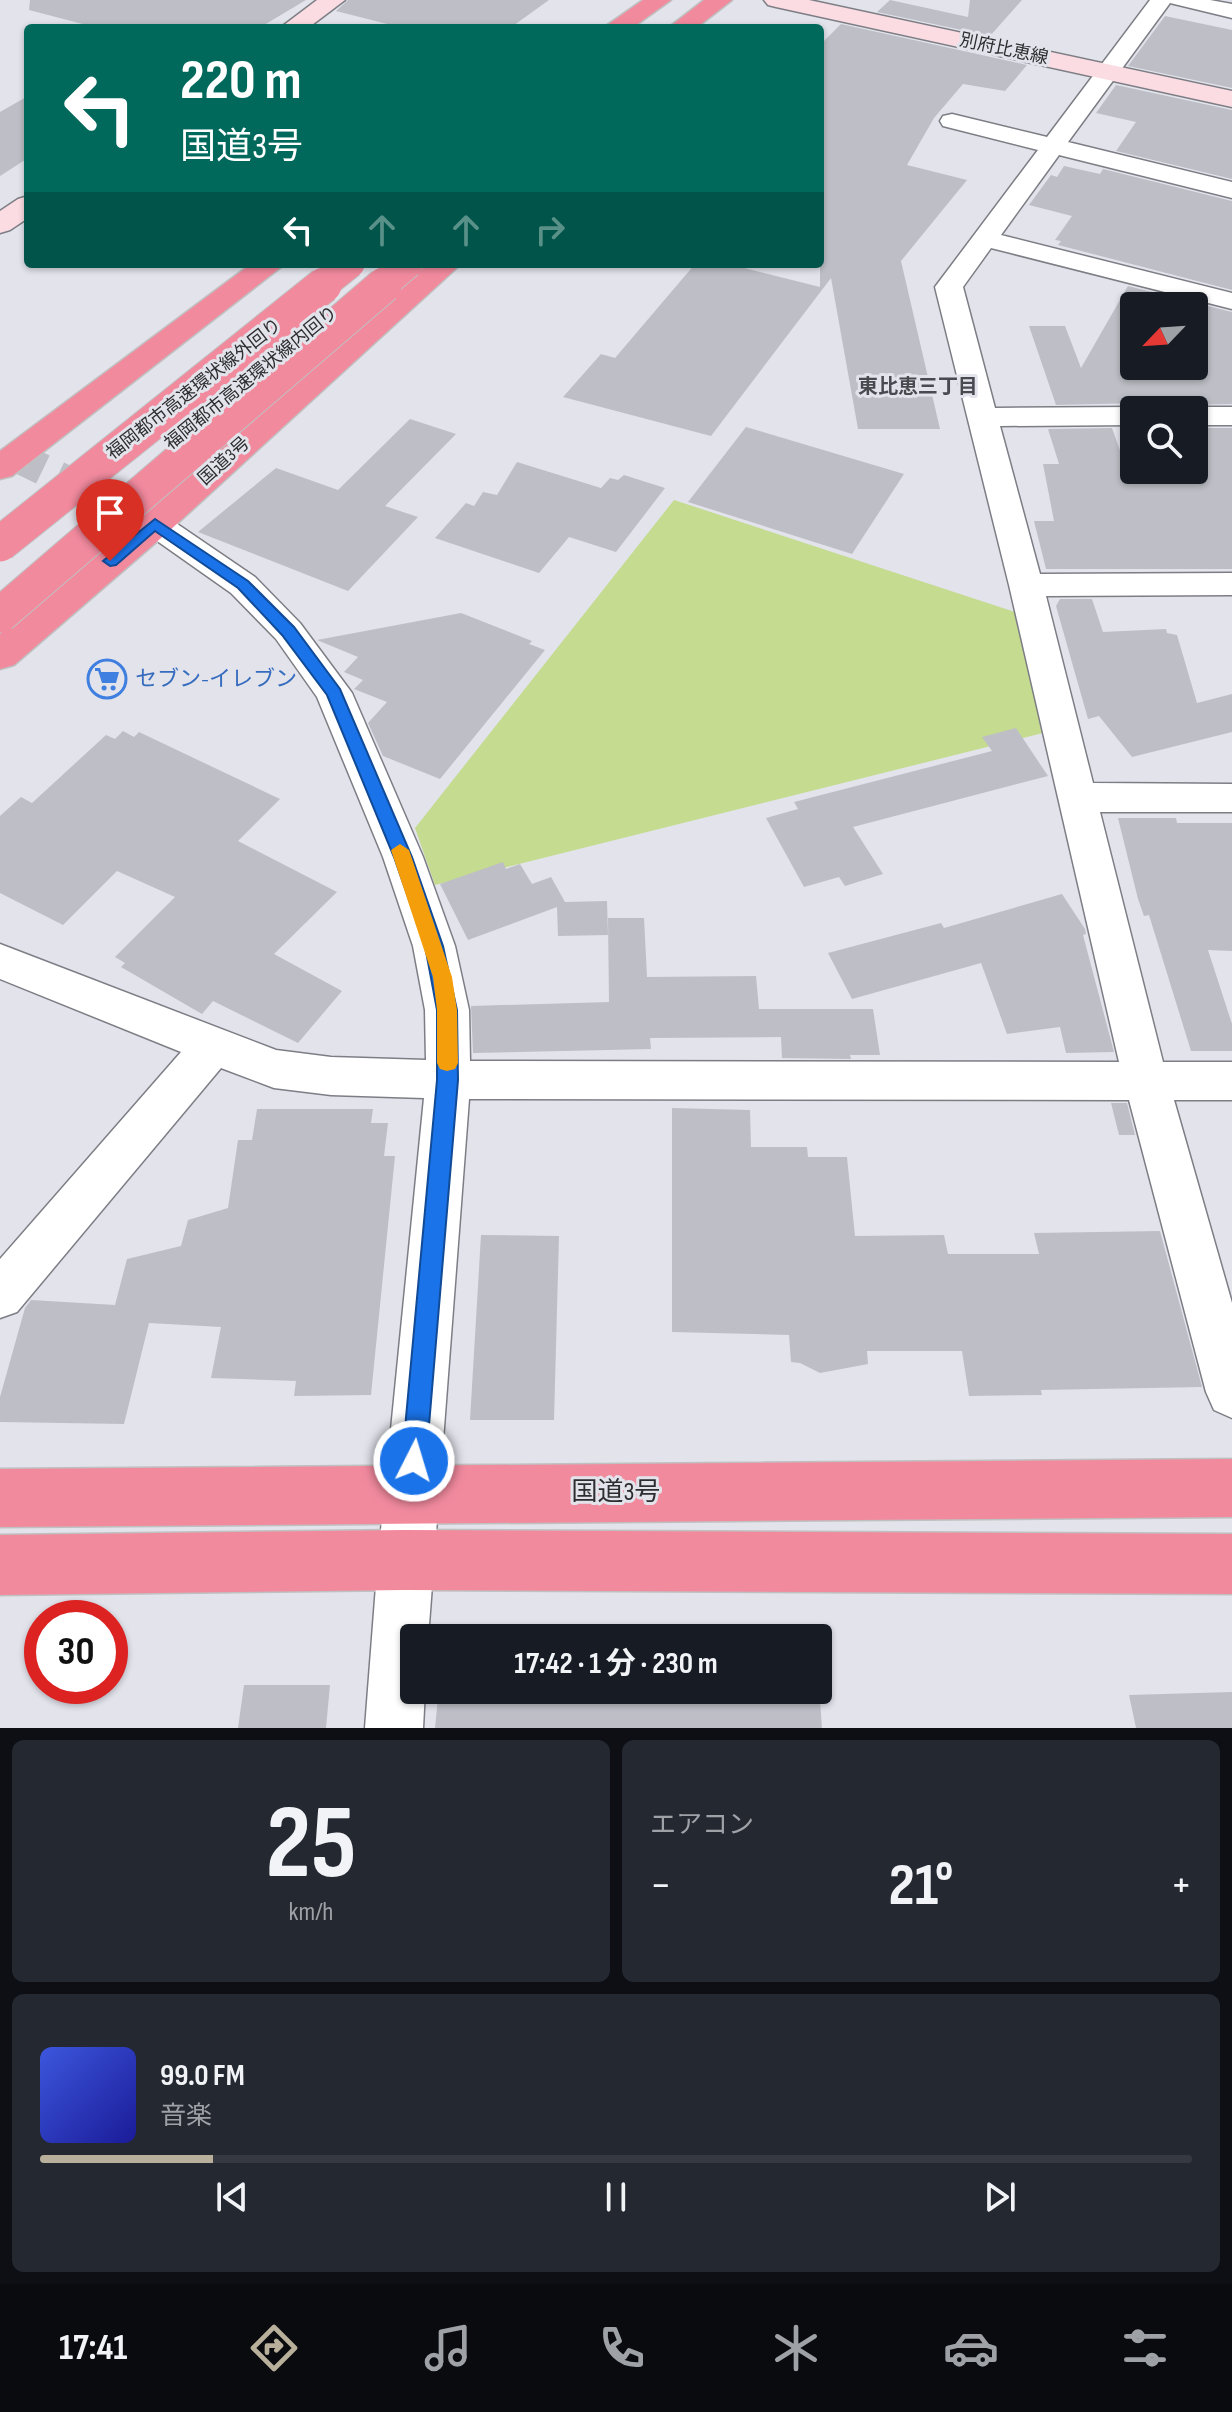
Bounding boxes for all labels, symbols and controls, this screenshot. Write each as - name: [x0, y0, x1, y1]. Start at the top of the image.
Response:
- street label: 別府比恵線: [958, 29, 1050, 69]
- text: 220 m: [180, 48, 302, 115]
- icon: left: [48, 56, 152, 160]
- text: 国道3号: [180, 126, 303, 169]
- icon: left: [276, 208, 320, 252]
- icon: ahead: [360, 208, 404, 252]
- icon: ahead: [444, 208, 488, 252]
- icon: right: [528, 208, 572, 252]
- north arrow: [1120, 292, 1208, 380]
- map controls: [1120, 292, 1208, 484]
- street label: 福岡都市高速環状線内回り: [160, 302, 342, 454]
- street label: 福岡都市高速環状線外回り: [102, 314, 286, 464]
- district label: 東比恵三丁目: [858, 375, 978, 399]
- button: search: [1120, 396, 1208, 484]
- street label: 国道3号: [194, 433, 254, 489]
- pin: [76, 479, 144, 561]
- icon: arrive: [88, 491, 132, 535]
- supermarket icon: セブン-イレブン: [86, 658, 128, 700]
- place label: セブン-イレブン: [135, 666, 297, 693]
- position arrow: [372, 1419, 456, 1503]
- street label: 国道3号: [572, 1477, 660, 1508]
- speed limit sign: 30: [24, 1600, 128, 1704]
- text: 17:42 · 1 分 · 230 m: [514, 1646, 718, 1682]
- text: 25: [265, 1782, 357, 1907]
- text: エアコン: [650, 1810, 754, 1841]
- text: 21°: [888, 1850, 954, 1922]
- text: −: [650, 1859, 672, 1912]
- text: +: [1170, 1859, 1192, 1912]
- text: km/h: [289, 1897, 333, 1928]
- text: 99.0 FM: [160, 2058, 245, 2094]
- text: 音楽: [160, 2101, 212, 2132]
- icon: previous: [210, 2175, 254, 2219]
- icon: pause: [594, 2175, 638, 2219]
- icon: next: [978, 2175, 1022, 2219]
- icon: directions: [246, 2320, 302, 2376]
- icon: music: [420, 2320, 476, 2376]
- icon: phone: [594, 2320, 650, 2376]
- icon: climate: [768, 2320, 824, 2376]
- icon: car: [943, 2320, 999, 2376]
- icon: filters: [1117, 2320, 1173, 2376]
- text: 17:41: [59, 2327, 127, 2370]

